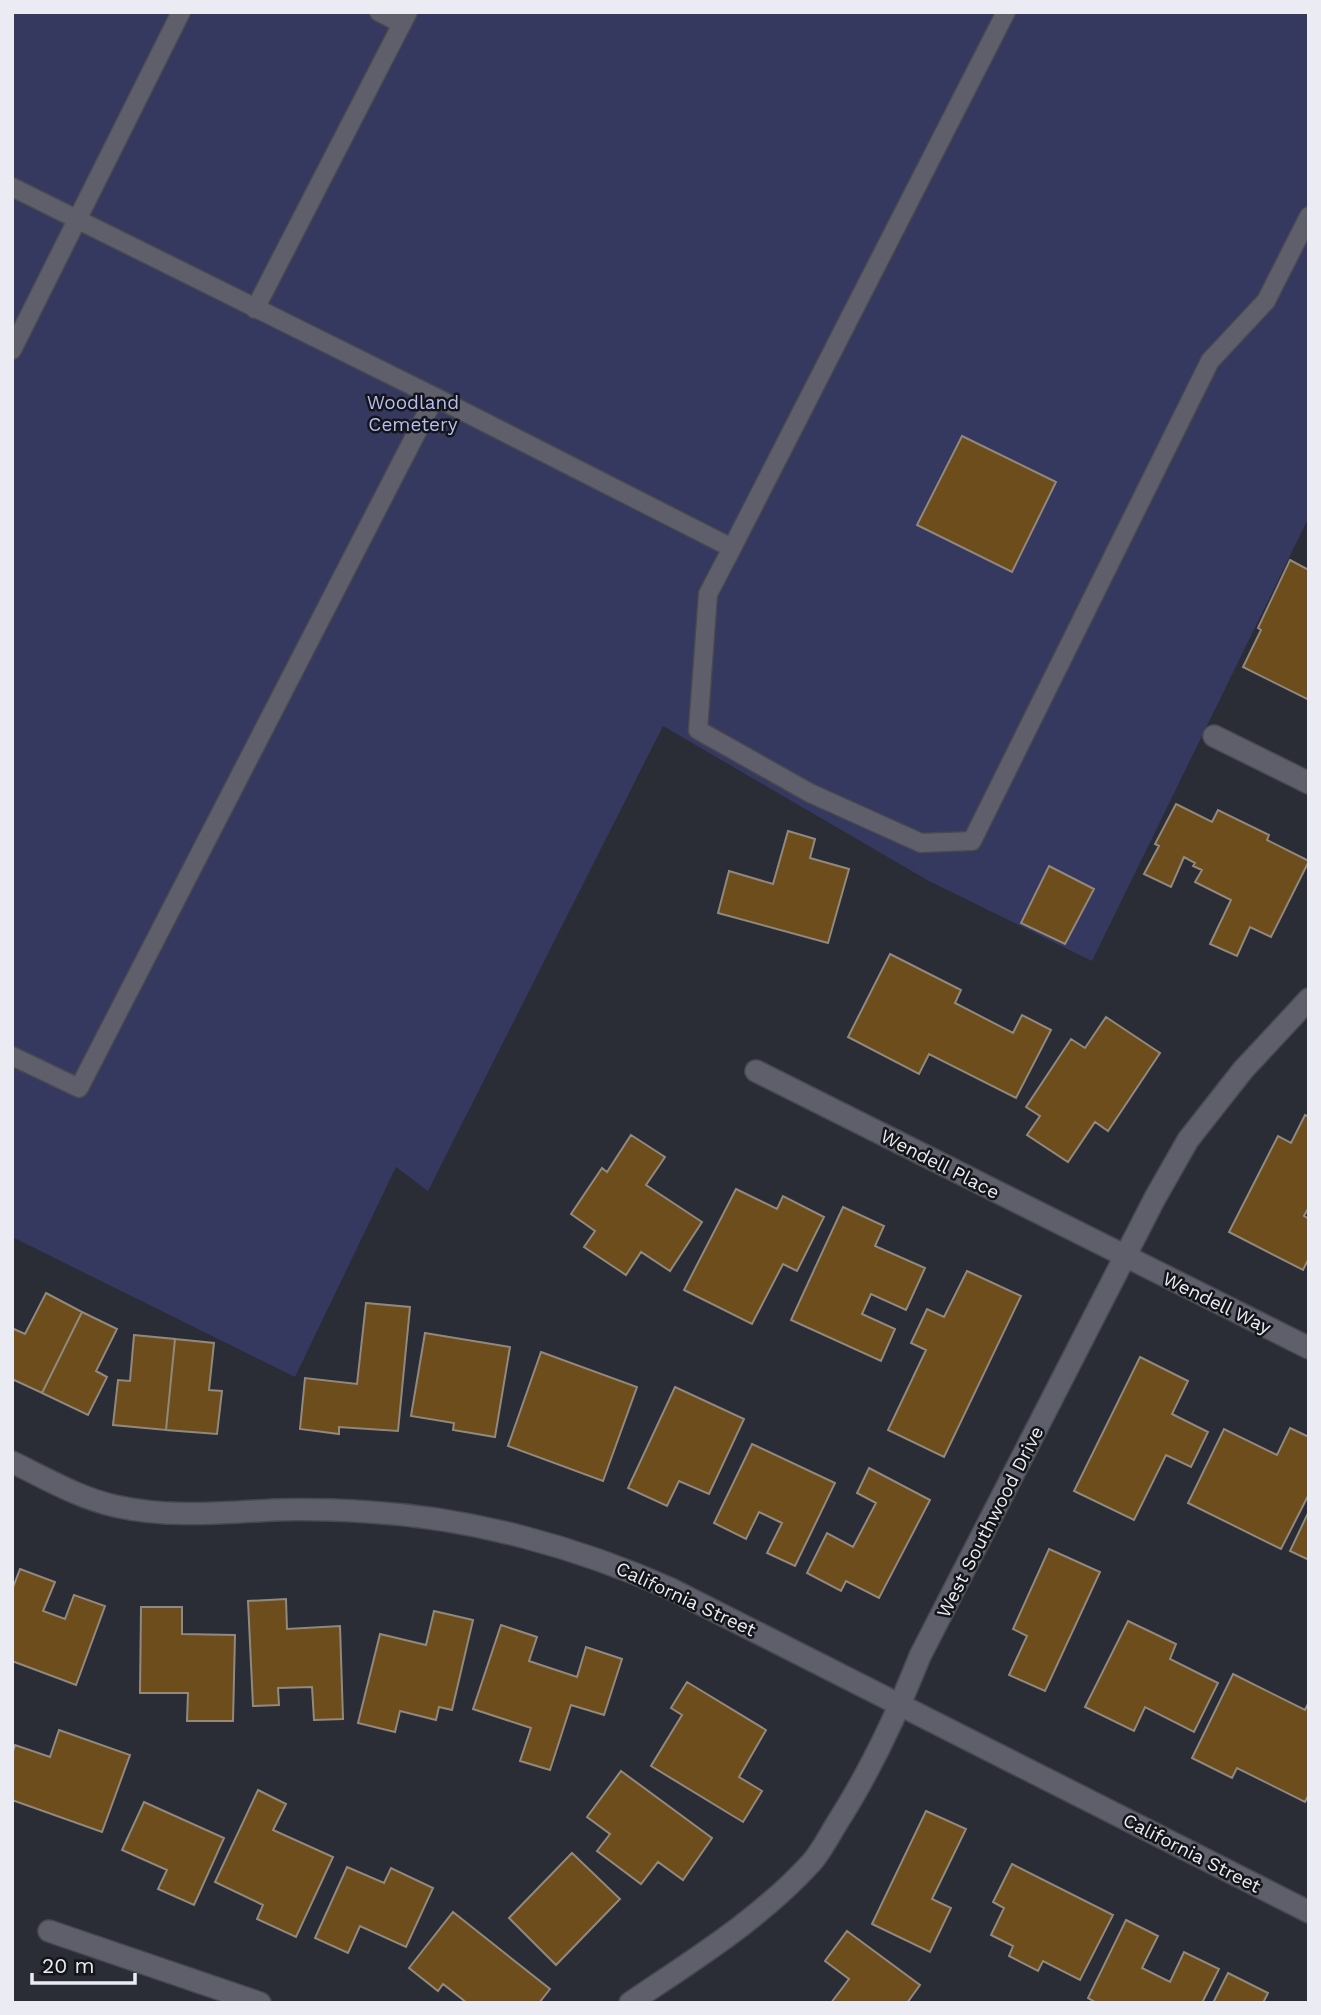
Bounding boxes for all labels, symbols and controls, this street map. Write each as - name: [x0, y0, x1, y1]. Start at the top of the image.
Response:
- park label: Woodland Cemetery: [367, 391, 459, 436]
- street label: Wendell Place: [877, 1124, 1003, 1204]
- street label: Wendell Way: [1159, 1267, 1275, 1339]
- street label: West Southwood Drive: [932, 1422, 1048, 1622]
- street label: California Street: [612, 1556, 760, 1642]
- street label: California Street: [1119, 1808, 1265, 1898]
- scale bar: [32, 1941, 135, 1985]
- text: 20 m: [42, 1953, 94, 1978]

